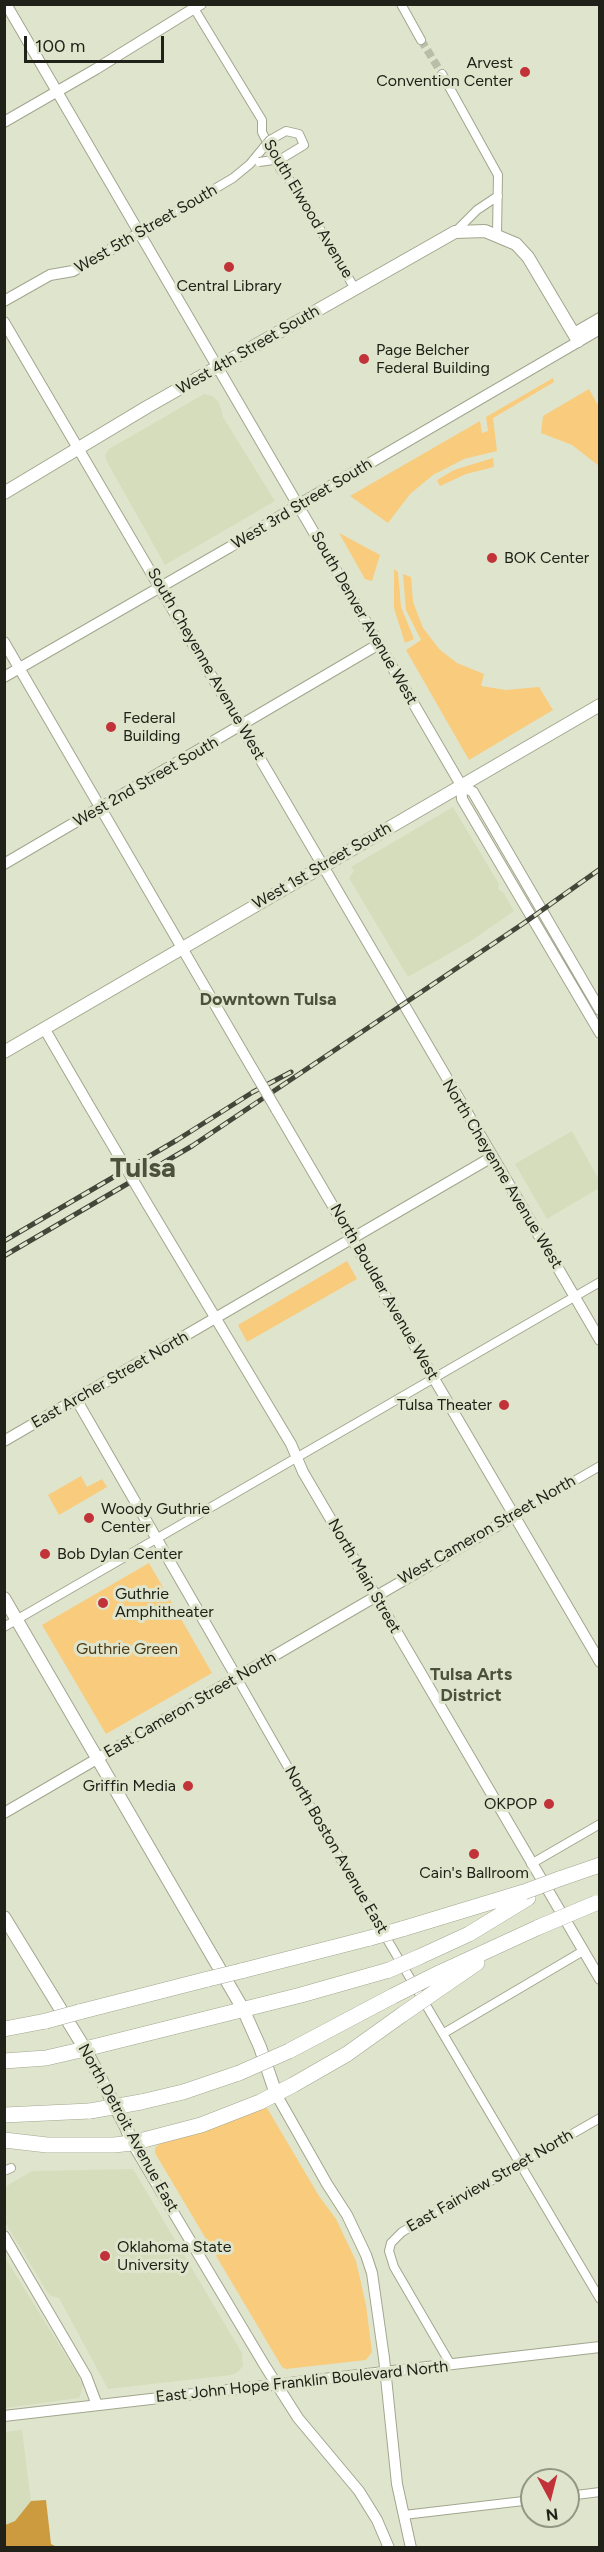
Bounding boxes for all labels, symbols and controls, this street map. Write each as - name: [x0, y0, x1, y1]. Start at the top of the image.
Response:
- scale bar: [27, 24, 166, 62]
- text: 100 m: [35, 35, 85, 57]
- place label: Arvest Convention Center: [376, 53, 513, 91]
- marker: Arvest Convention Center: [518, 65, 532, 79]
- street label: South Elwood Avenue: [259, 136, 357, 282]
- street label: West 5th Street South: [72, 180, 220, 278]
- marker: Central Library: [222, 260, 236, 274]
- place label: Central Library: [176, 276, 282, 296]
- street label: West 4th Street South: [173, 301, 323, 399]
- place label: Page Belcher Federal Building: [376, 340, 490, 378]
- marker: Page Belcher Federal Building: [357, 352, 371, 366]
- street label: West 3rd Street South: [228, 455, 376, 553]
- street label: South Denver Avenue West: [306, 528, 422, 708]
- place label: BOK Center: [504, 548, 589, 568]
- marker: BOK Center: [485, 551, 499, 565]
- street label: South Cheyenne Avenue West: [143, 565, 269, 763]
- place label: Federal Building: [123, 708, 180, 746]
- marker: Federal Building: [104, 720, 118, 734]
- street label: West 2nd Street South: [70, 733, 222, 831]
- street label: West 1st Street South: [249, 819, 395, 913]
- district label: Downtown Tulsa: [199, 989, 337, 1011]
- street label: North Cheyenne Avenue West: [438, 1076, 566, 1272]
- district label: Tulsa: [110, 1152, 176, 1186]
- street label: North Boulder Avenue West: [326, 1201, 442, 1383]
- street label: East Archer Street North: [28, 1327, 192, 1433]
- place label: Tulsa Theater: [397, 1395, 492, 1415]
- marker: Tulsa Theater: [497, 1398, 511, 1412]
- street label: West Cameron Street North: [395, 1471, 579, 1589]
- place label: Woody Guthrie Center: [101, 1499, 210, 1537]
- marker: Woody Guthrie Center: [82, 1511, 96, 1525]
- street label: North Main Street: [323, 1515, 405, 1637]
- place label: Bob Dylan Center: [57, 1544, 183, 1564]
- marker: Bob Dylan Center: [38, 1547, 52, 1561]
- place label: Guthrie Amphitheater: [115, 1584, 214, 1622]
- marker: Guthrie Amphitheater: [96, 1596, 110, 1610]
- park label: Guthrie Green: [76, 1639, 178, 1659]
- street label: East Cameron Street North: [101, 1648, 279, 1762]
- district label: Tulsa Arts District: [430, 1664, 512, 1706]
- street label: North Boston Avenue East: [280, 1763, 392, 1937]
- place label: Griffin Media: [83, 1776, 176, 1796]
- marker: Griffin Media: [181, 1779, 195, 1793]
- place label: OKPOP: [484, 1794, 537, 1814]
- marker: OKPOP: [542, 1797, 556, 1811]
- marker: Cain's Ballroom: [467, 1847, 481, 1861]
- place label: Cain's Ballroom: [419, 1863, 529, 1883]
- street label: North Detroit Avenue East: [74, 2041, 182, 2215]
- street label: East Fairview Street North: [403, 2125, 577, 2237]
- place label: Oklahoma State University: [117, 2237, 232, 2275]
- marker: Oklahoma State University: [98, 2249, 112, 2263]
- street label: East John Hope Franklin Boulevard North: [155, 2357, 449, 2407]
- north arrow: [520, 2468, 580, 2528]
- text: N: [545, 2504, 559, 2525]

